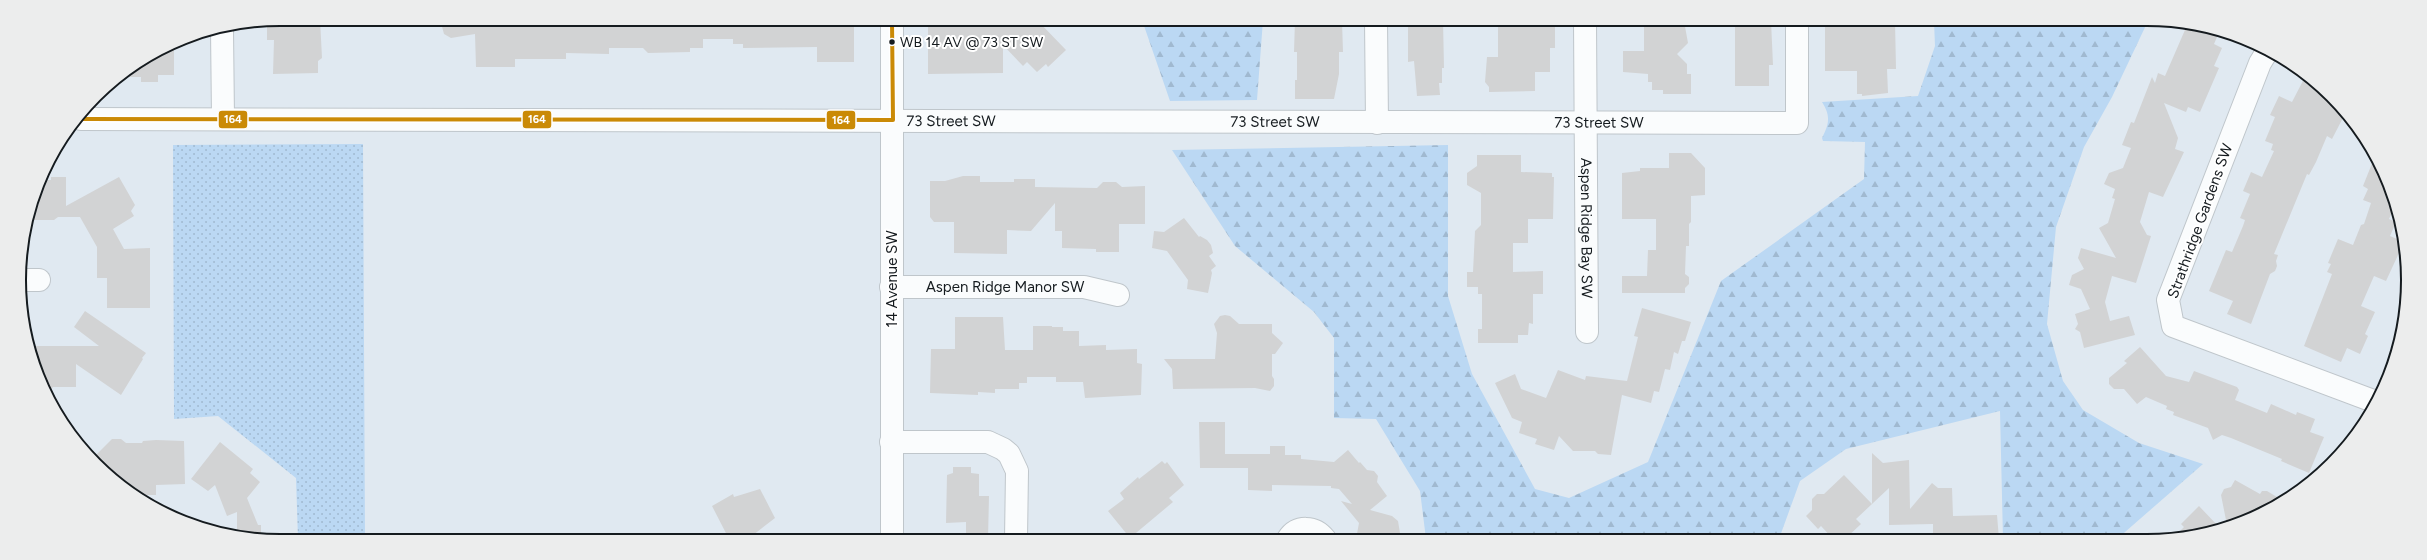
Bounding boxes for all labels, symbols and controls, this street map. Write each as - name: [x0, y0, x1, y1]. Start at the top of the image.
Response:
- place label: WB 14 AV @ 73 ST SW: [900, 34, 1044, 51]
- marker: WB 14 AV @ 73 ST SW: [887, 37, 897, 47]
- line badge: 164: [218, 110, 248, 129]
- line badge: 164: [522, 110, 552, 129]
- line badge: 164: [826, 110, 856, 130]
- street label: 73 Street SW: [906, 112, 996, 130]
- text: 164: [224, 113, 242, 126]
- text: 164: [528, 113, 546, 126]
- street label: 73 Street SW: [1230, 113, 1320, 131]
- street label: 73 Street SW: [1554, 113, 1644, 132]
- text: 164: [832, 114, 850, 127]
- street label: Strathridge Gardens SW: [2164, 141, 2237, 301]
- street label: Aspen Ridge Bay SW: [1577, 158, 1596, 299]
- street label: 14 Avenue SW: [883, 230, 901, 328]
- street label: Aspen Ridge Manor SW: [926, 278, 1085, 296]

